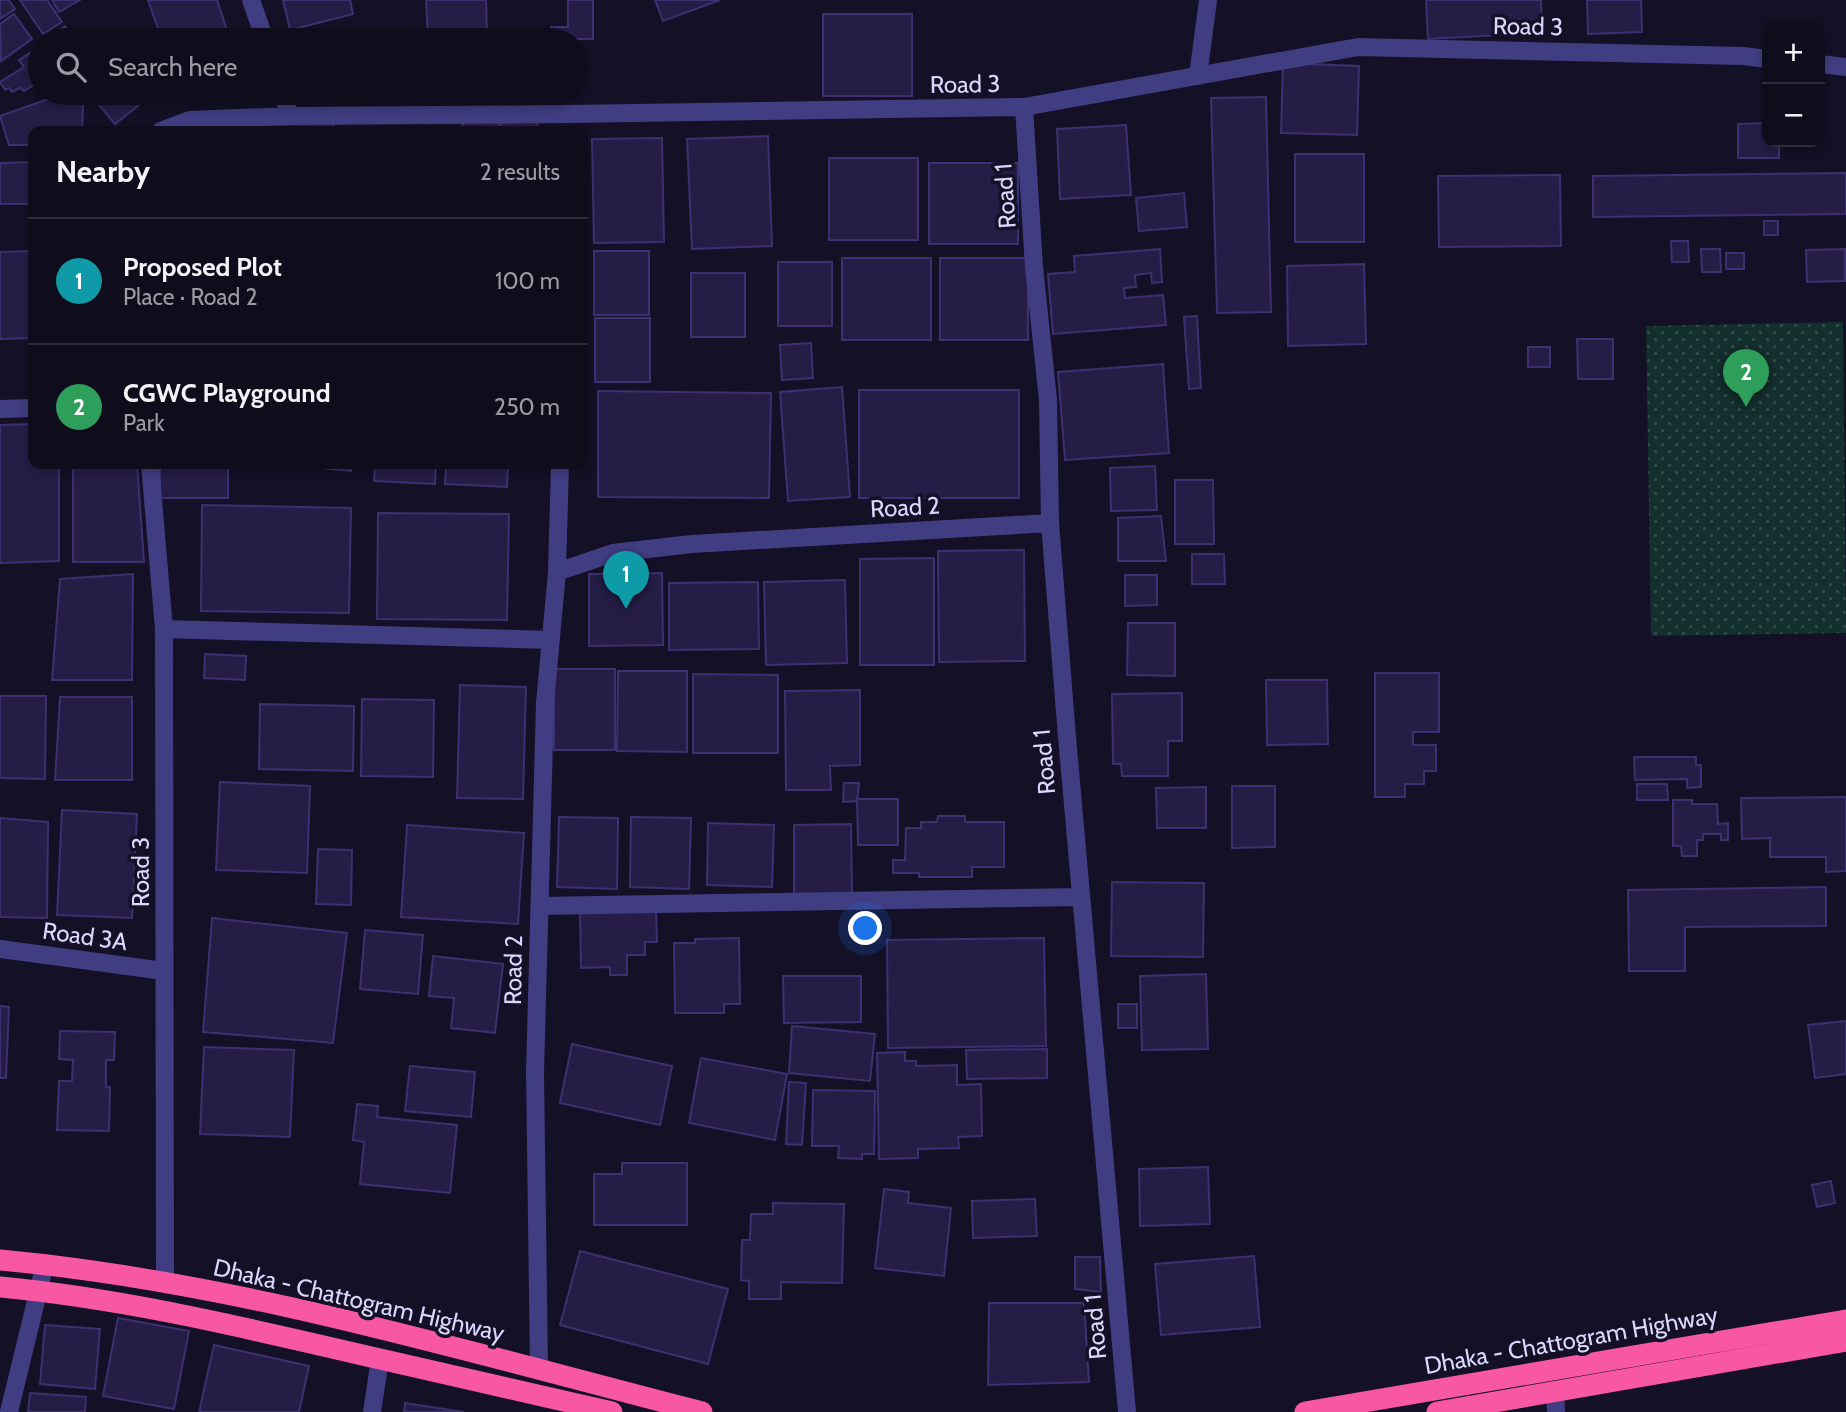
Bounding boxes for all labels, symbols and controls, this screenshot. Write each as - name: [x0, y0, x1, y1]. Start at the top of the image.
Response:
- street label: Road 3: [1493, 11, 1563, 41]
- map controls: [1762, 21, 1825, 147]
- button: +: [1762, 21, 1825, 84]
- search box: [28, 28, 588, 105]
- icon: search: [52, 48, 90, 86]
- text: Search here: [108, 51, 237, 83]
- street label: Road 3: [930, 69, 1000, 99]
- button: −: [1762, 84, 1825, 147]
- text: Nearby: [56, 153, 150, 190]
- text: 2 results: [480, 158, 560, 186]
- street label: Road 1: [988, 162, 1022, 230]
- text: Proposed Plot: [123, 251, 282, 283]
- text: 1: [75, 267, 83, 295]
- text: 100 m: [495, 267, 560, 295]
- text: Place · Road 2: [123, 283, 258, 311]
- pin: 2: [1723, 349, 1769, 407]
- text: CGWC Playground: [123, 377, 331, 409]
- text: 2: [73, 393, 85, 421]
- text: 250 m: [494, 393, 560, 421]
- text: Park: [123, 409, 164, 437]
- street label: Road 2: [869, 491, 941, 523]
- pin: 1: [603, 551, 649, 609]
- street label: Road 1: [1027, 728, 1061, 796]
- street label: Road 3: [126, 837, 155, 907]
- your location: [848, 911, 882, 945]
- street label: Road 3A: [41, 916, 129, 956]
- street label: Road 2: [498, 935, 528, 1005]
- street label: Dhaka - Chattogram Highway: [211, 1252, 507, 1348]
- street label: Road 1: [1078, 1293, 1112, 1361]
- street label: Dhaka - Chattogram Highway: [1422, 1300, 1720, 1380]

